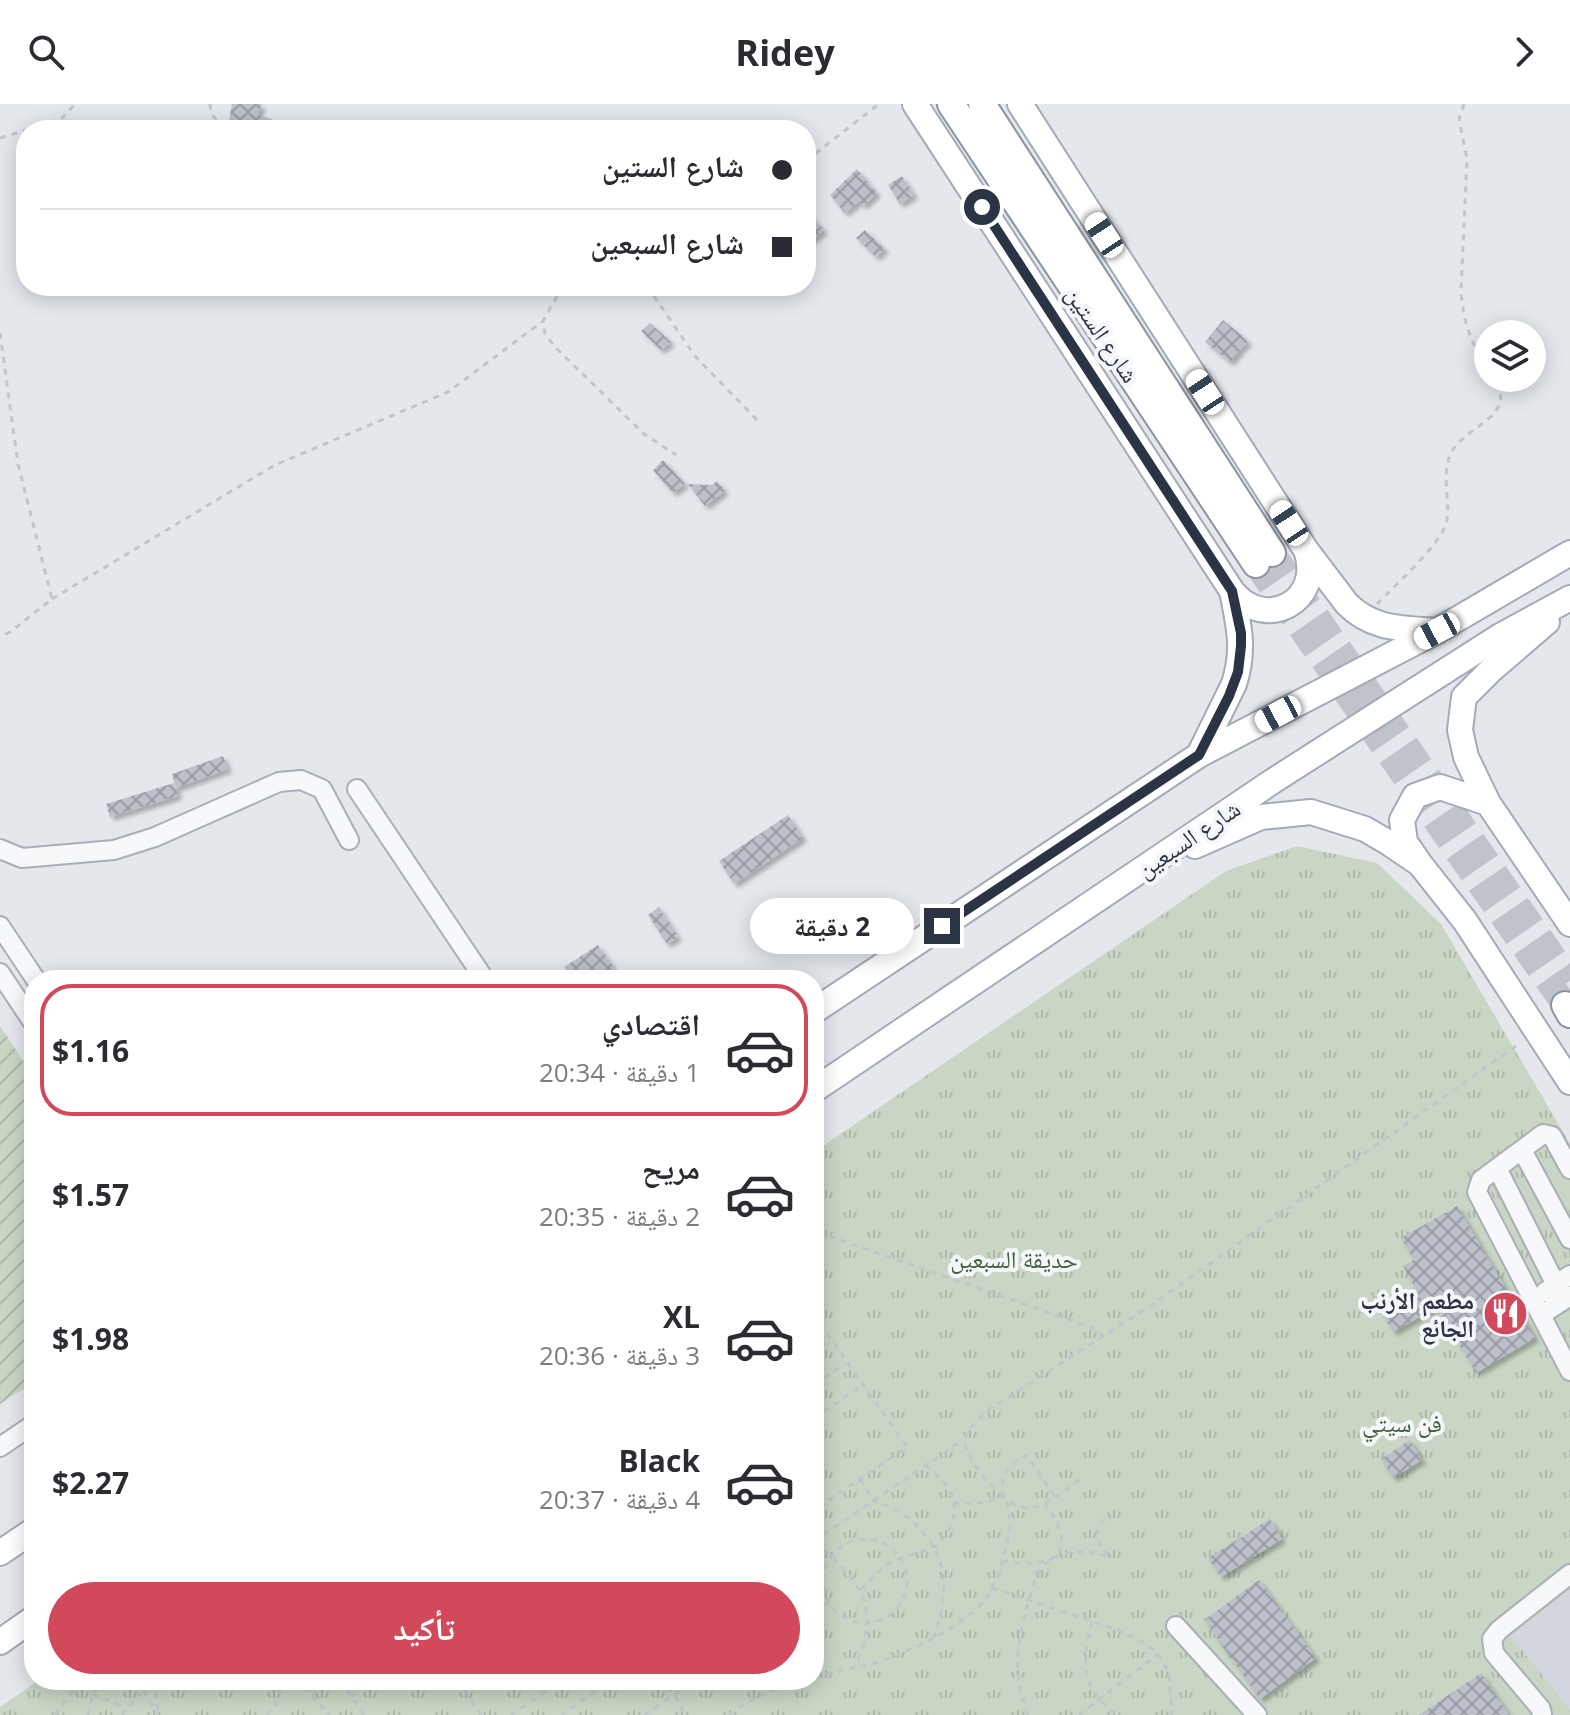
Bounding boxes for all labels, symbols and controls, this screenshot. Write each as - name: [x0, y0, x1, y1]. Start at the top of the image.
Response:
- text: Ridey: [735, 28, 835, 77]
- icon: search: [24, 30, 68, 74]
- icon: forward: [1502, 30, 1546, 74]
- text: شارع الستين: [602, 145, 744, 186]
- route start: [964, 189, 1000, 225]
- car: [1081, 208, 1127, 262]
- text: شارع السبعين: [590, 222, 744, 263]
- street label: شارع الستين: [1059, 279, 1147, 389]
- map controls: [1474, 320, 1546, 392]
- button: layers: [1474, 320, 1546, 392]
- car: [1182, 365, 1228, 419]
- car: [1266, 496, 1312, 550]
- car: [1410, 609, 1464, 653]
- car: [1251, 692, 1305, 736]
- street label: شارع السبعين: [1130, 791, 1246, 885]
- callout: 2 دقيقة: [750, 898, 914, 954]
- text: 2 دقيقة: [794, 908, 870, 944]
- route end: [924, 908, 960, 944]
- text: اقتصادي: [602, 1003, 700, 1044]
- icon: car: [724, 1014, 796, 1086]
- text: $1.16: [52, 1030, 129, 1071]
- text: 1 دقيقة · 20:34: [539, 1054, 700, 1090]
- text: مريح: [642, 1147, 700, 1188]
- icon: car: [724, 1158, 796, 1230]
- text: $1.57: [52, 1174, 129, 1215]
- text: 2 دقيقة · 20:35: [539, 1198, 700, 1234]
- park label: حديقة السبعين: [950, 1242, 1078, 1275]
- place label: مطعم الأرنب الجائع: [1360, 1283, 1474, 1345]
- restaurant icon: مطعم الأرنب الجائع: [1481, 1289, 1529, 1337]
- text: XL: [663, 1296, 700, 1337]
- icon: car: [724, 1302, 796, 1374]
- text: $1.98: [52, 1318, 129, 1359]
- text: 3 دقيقة · 20:36: [539, 1337, 700, 1373]
- park label: فن سيتي: [1362, 1406, 1442, 1443]
- text: Black: [619, 1440, 700, 1481]
- icon: car: [724, 1446, 796, 1518]
- text: $2.27: [52, 1462, 129, 1503]
- text: 4 دقيقة · 20:37: [539, 1481, 700, 1517]
- button: تأكيد: [48, 1582, 800, 1674]

